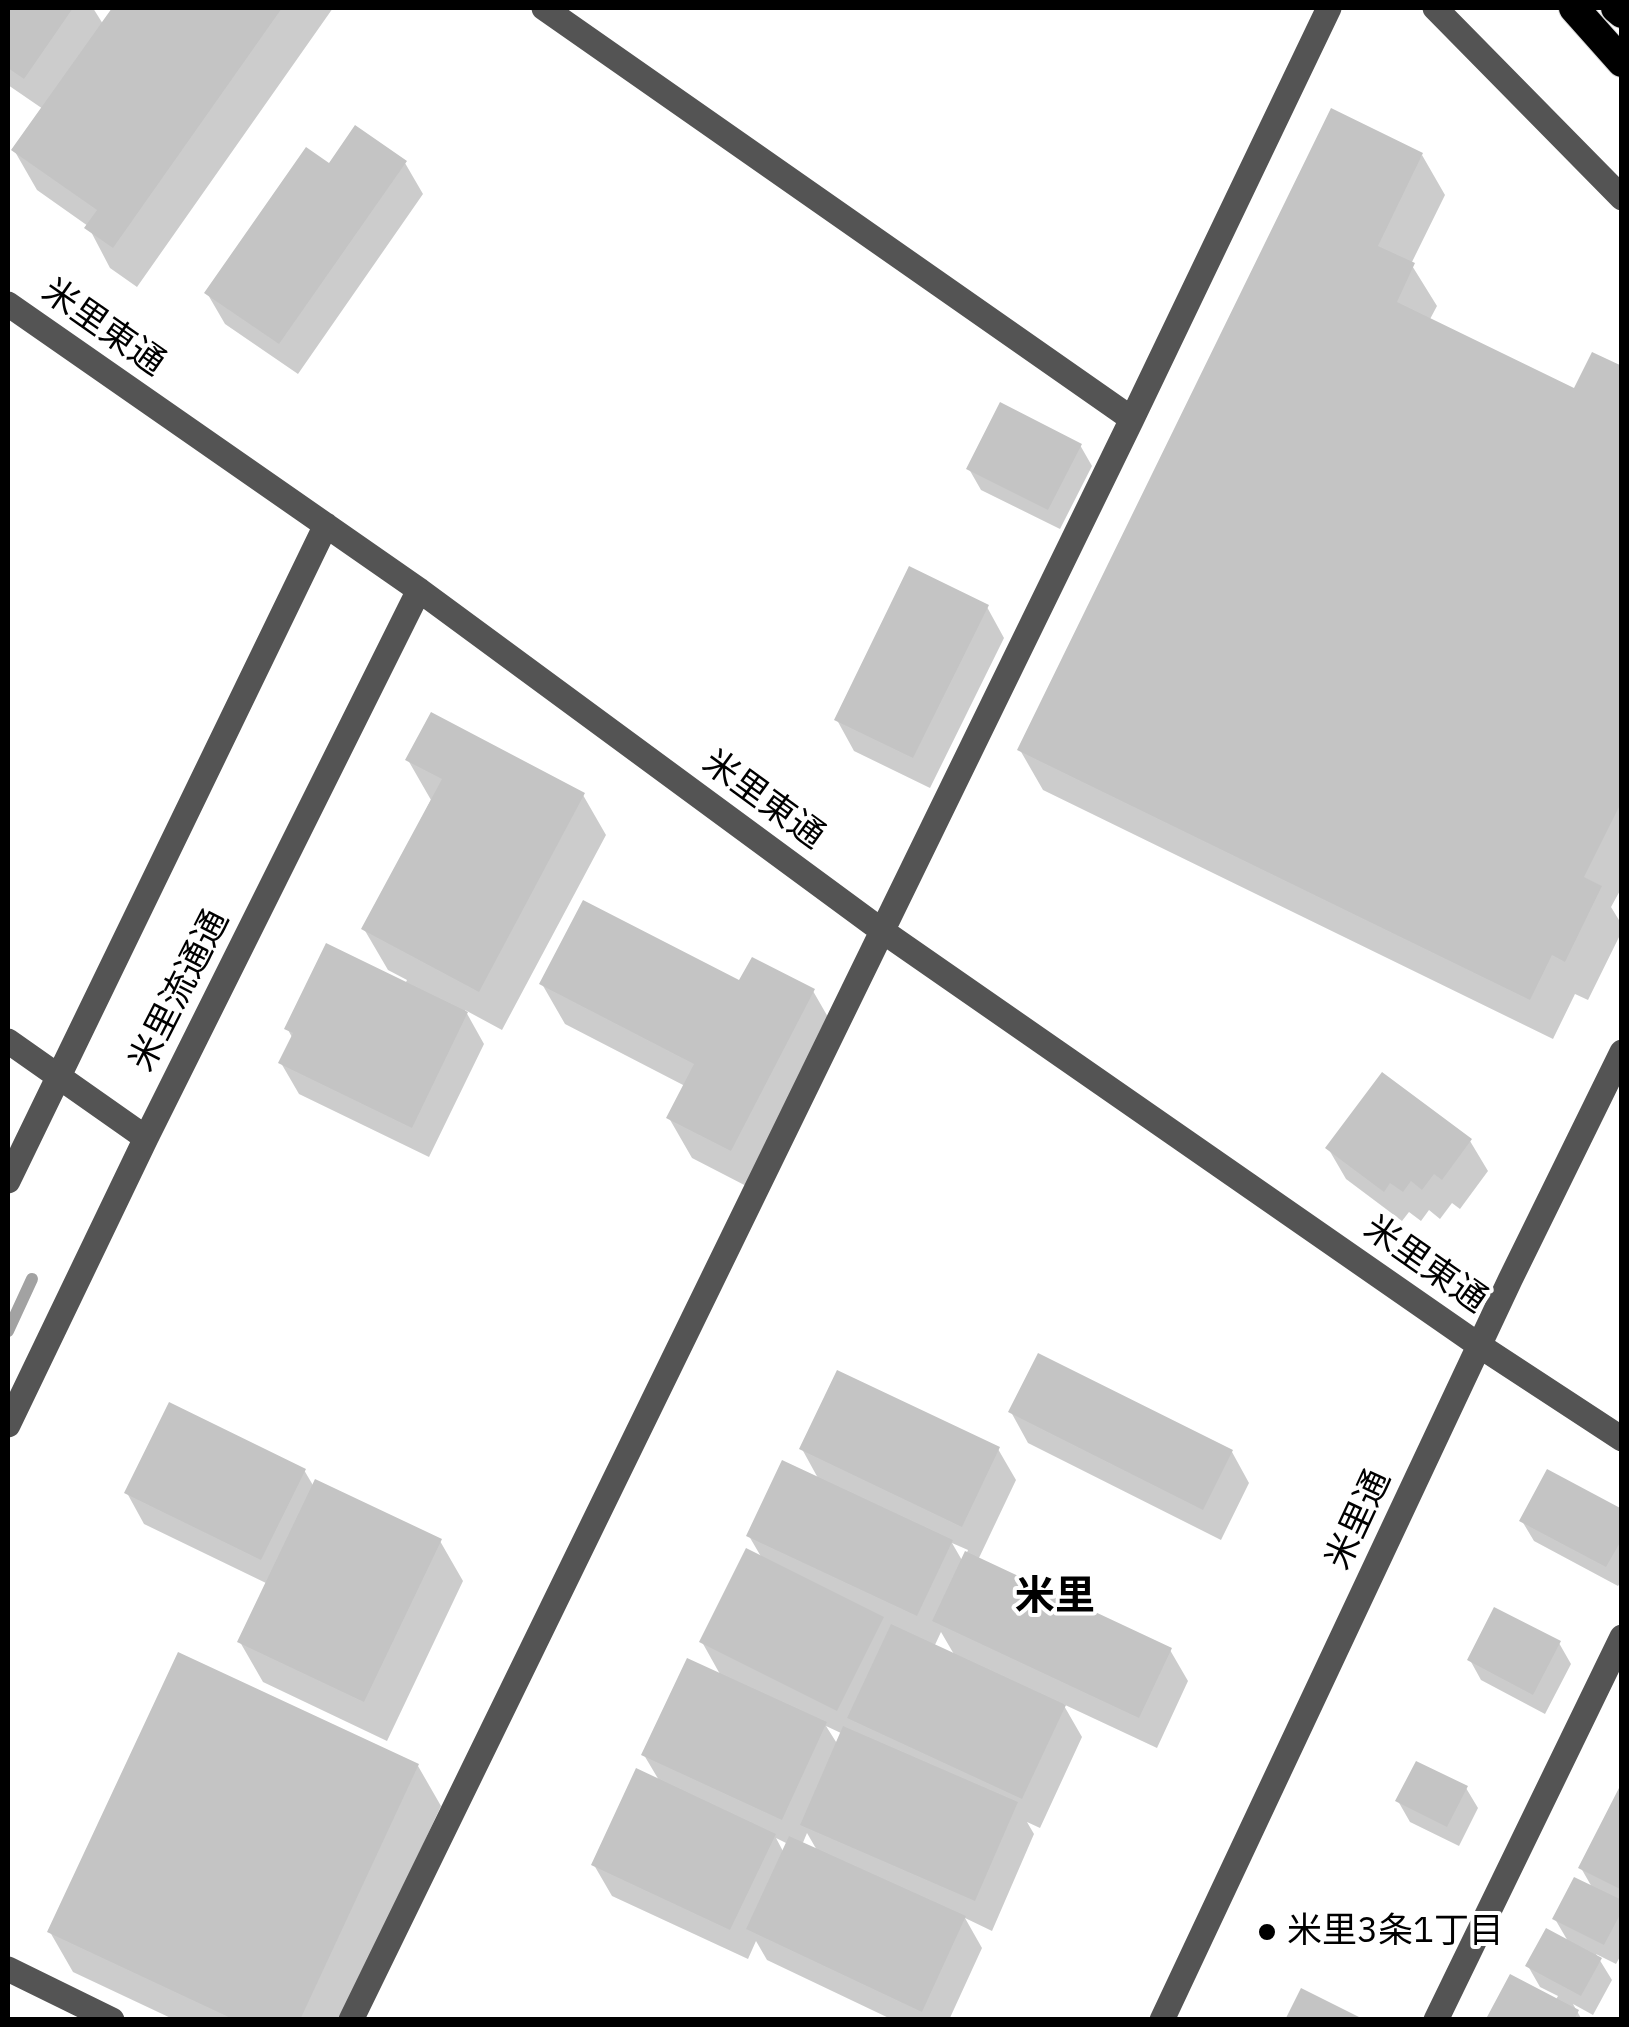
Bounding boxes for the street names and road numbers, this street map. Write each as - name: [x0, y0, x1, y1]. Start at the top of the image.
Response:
- street label: 米里東通: [34, 271, 172, 385]
- street label: 米里東通: [694, 742, 832, 858]
- street label: 米里流通通: [122, 904, 238, 1078]
- street label: 米里東通: [1356, 1208, 1494, 1322]
- street label: 米里通: [1318, 1464, 1400, 1576]

